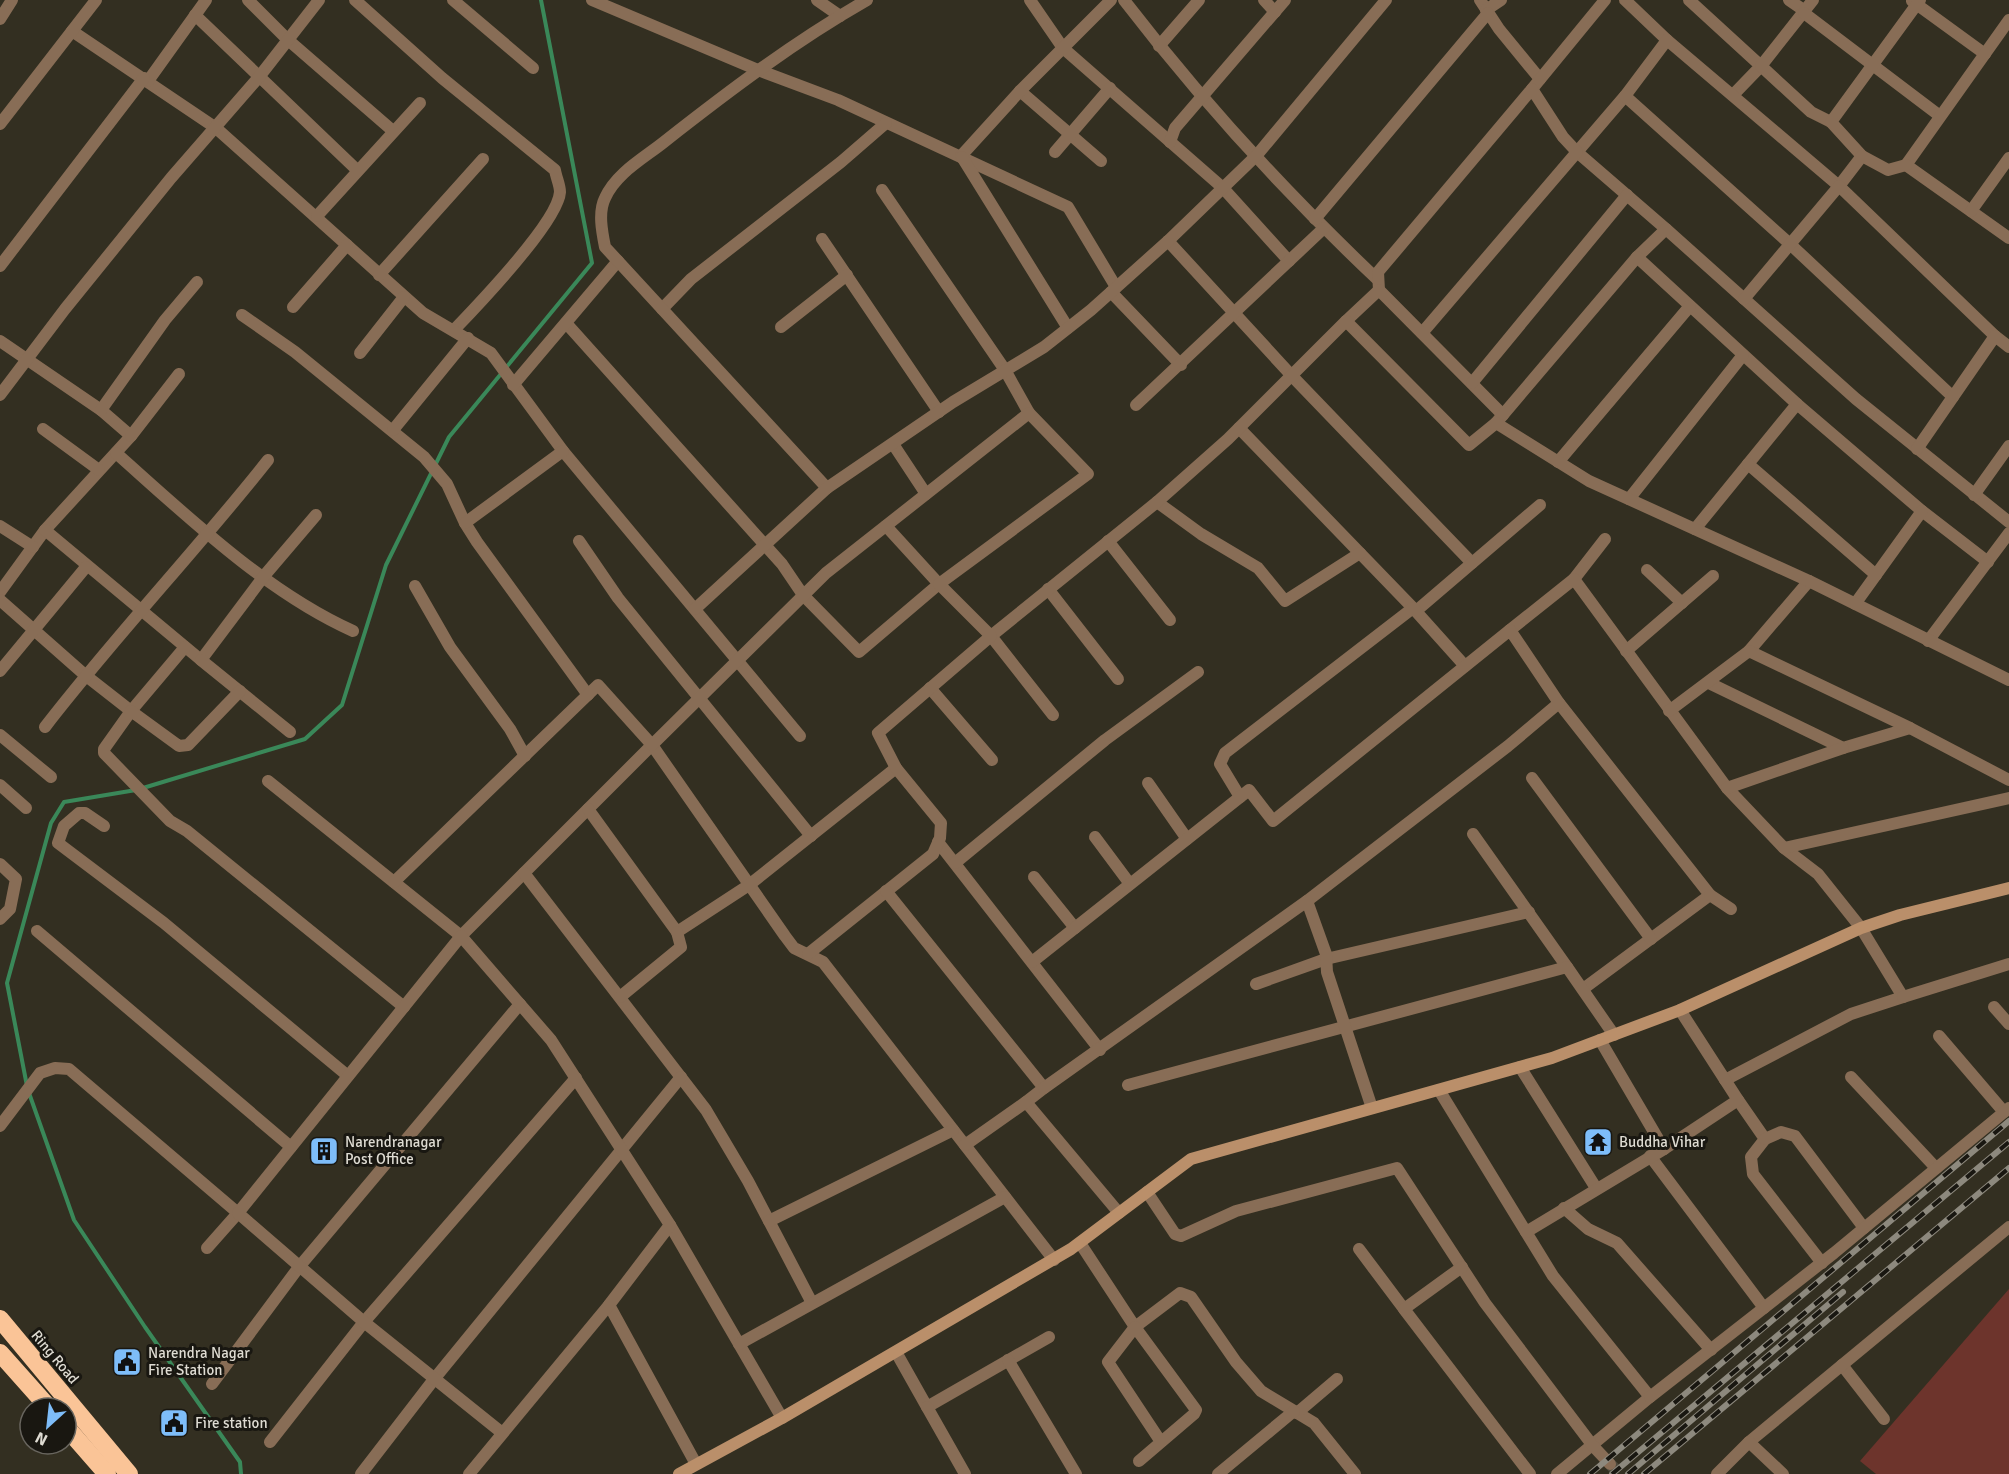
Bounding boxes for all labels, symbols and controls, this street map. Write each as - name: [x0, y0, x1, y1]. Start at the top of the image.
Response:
- temple icon: Buddha Vihar: [1582, 1126, 1614, 1158]
- place label: Narendranagar Post Office: [345, 1133, 442, 1168]
- place label: Buddha Vihar: [1619, 1133, 1706, 1151]
- building icon: Narendranagar Post Office: [308, 1135, 340, 1167]
- street label: Ring Road: [27, 1326, 83, 1388]
- place label: Narendra Nagar Fire Station: [148, 1344, 250, 1379]
- public building icon: Narendra Nagar Fire Station: [111, 1346, 143, 1378]
- north arrow: [18, 1396, 78, 1456]
- public building icon: Fire station: [158, 1407, 190, 1439]
- place label: Fire station: [195, 1414, 268, 1432]
- text: N: [32, 1427, 51, 1450]

